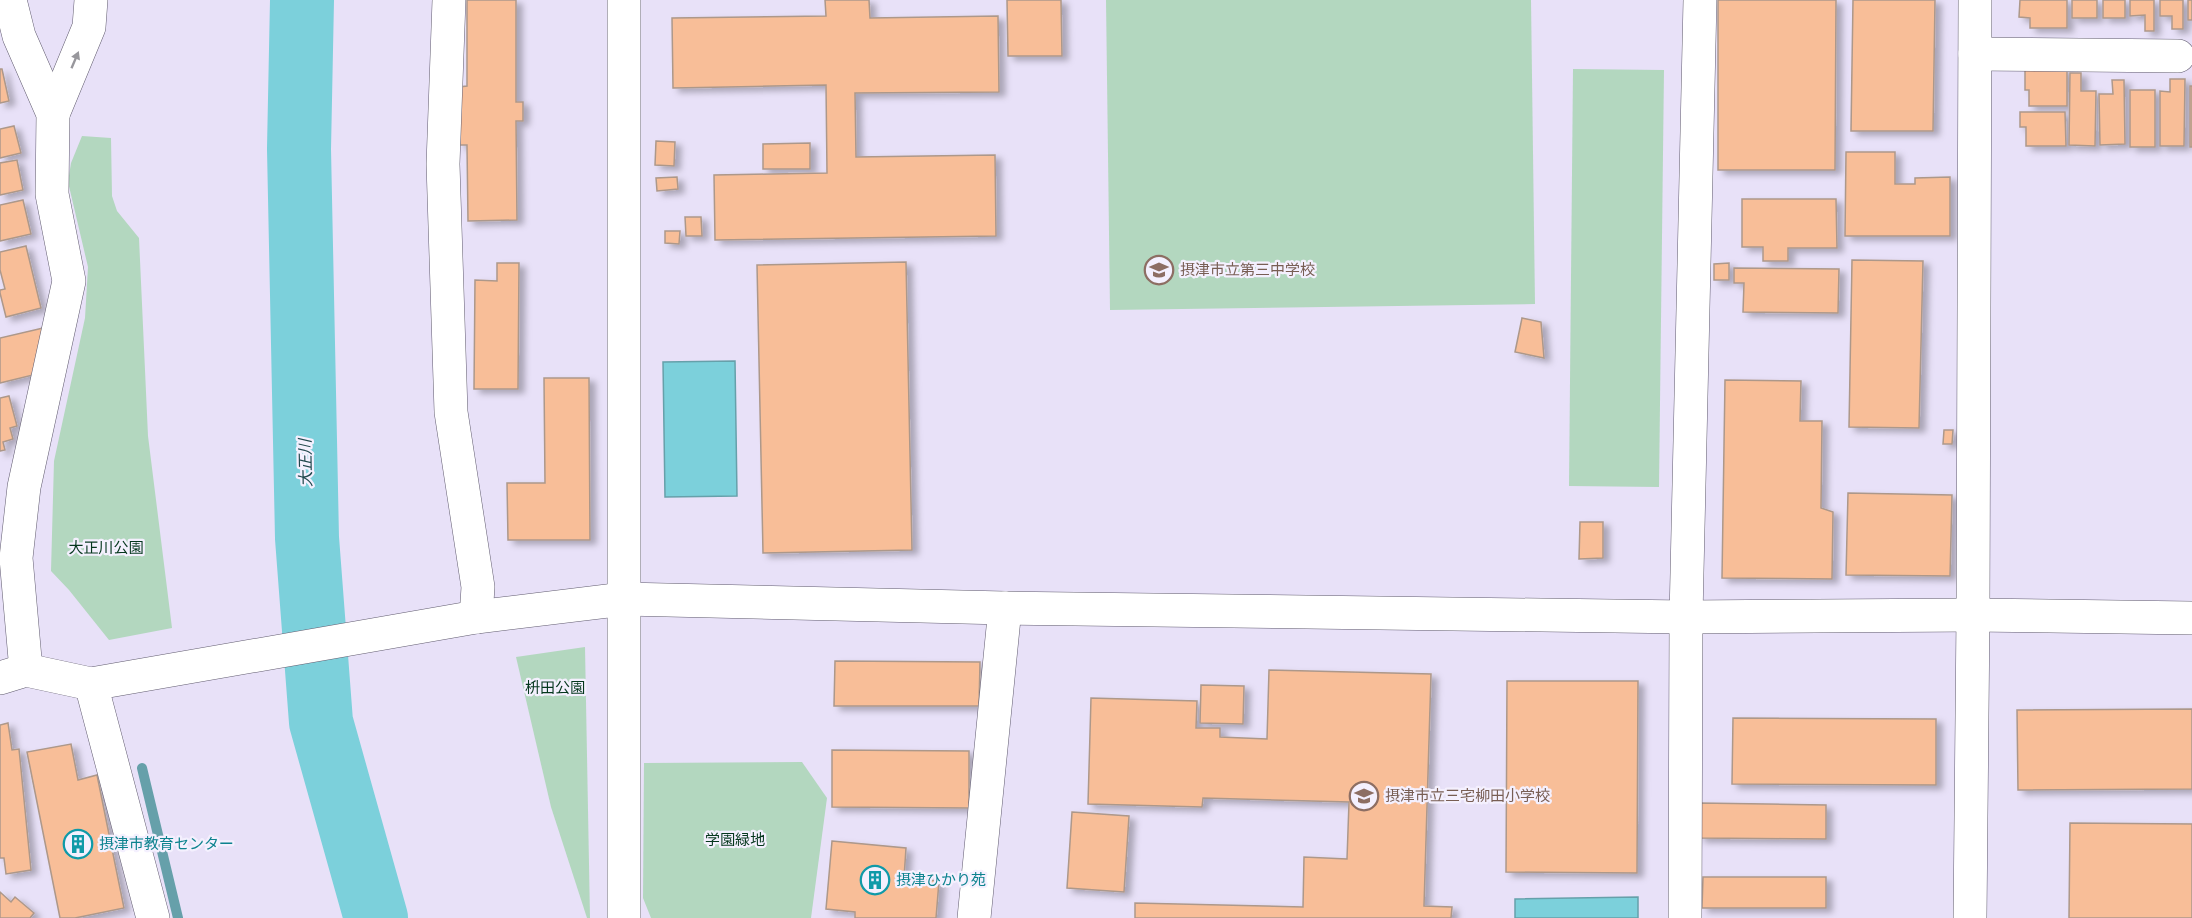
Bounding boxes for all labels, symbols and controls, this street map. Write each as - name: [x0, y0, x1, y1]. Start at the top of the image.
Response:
- one-way arrow: [70, 51, 80, 69]
- school or university icon: 摂津市立第三中学校: [1143, 254, 1175, 286]
- place label: 摂津市立第三中学校: [1180, 261, 1315, 278]
- water label: 大正川: [296, 437, 314, 487]
- park label: 大正川公園: [68, 539, 144, 556]
- park label: 枡田公園: [525, 679, 585, 696]
- school or university icon: 摂津市立三宅柳田小学校: [1348, 780, 1380, 812]
- place label: 摂津市立三宅柳田小学校: [1385, 787, 1550, 804]
- building icon: 摂津市教育センター: [62, 828, 94, 860]
- park label: 学園緑地: [705, 831, 765, 848]
- place label: 摂津市教育センター: [99, 835, 234, 852]
- building icon: 摂津ひかり苑: [859, 864, 891, 896]
- place label: 摂津ひかり苑: [896, 871, 986, 888]

